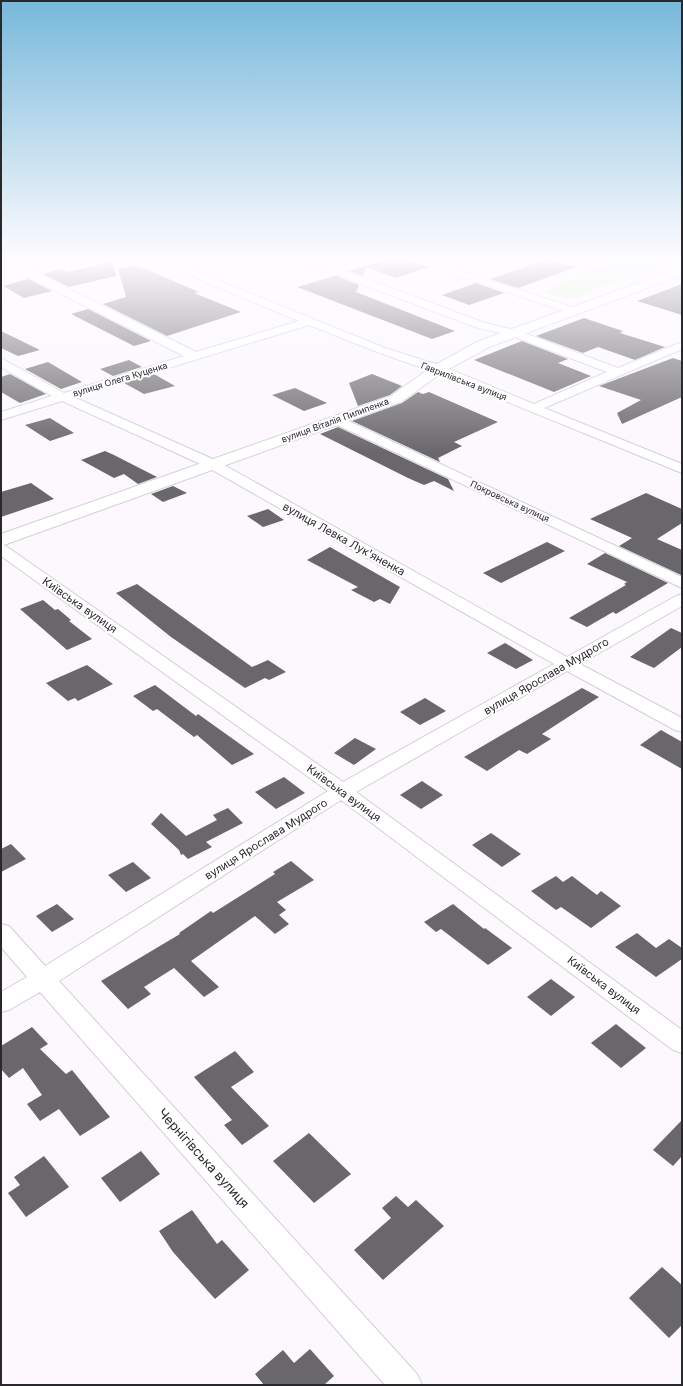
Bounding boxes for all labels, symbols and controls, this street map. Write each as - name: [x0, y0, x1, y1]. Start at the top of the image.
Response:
- street label: вулиця Олега Куценка: [71, 359, 169, 399]
- street label: Гаврилівська вулиця: [419, 360, 509, 402]
- street label: вулиця Віталія Пилипенка: [280, 395, 390, 445]
- street label: Покровська вулиця: [469, 478, 551, 524]
- street label: вулиця Левка Лук'яненка: [280, 499, 408, 579]
- street label: Київська вулиця: [40, 574, 120, 636]
- street label: вулиця Ярослава Мудрого: [481, 634, 611, 718]
- street label: Київська вулиця: [304, 761, 384, 825]
- street label: вулиця Ярослава Мудрого: [202, 795, 330, 883]
- street label: Київська вулиця: [565, 953, 643, 1017]
- street label: Чернігівська вулиця: [155, 1105, 253, 1211]

